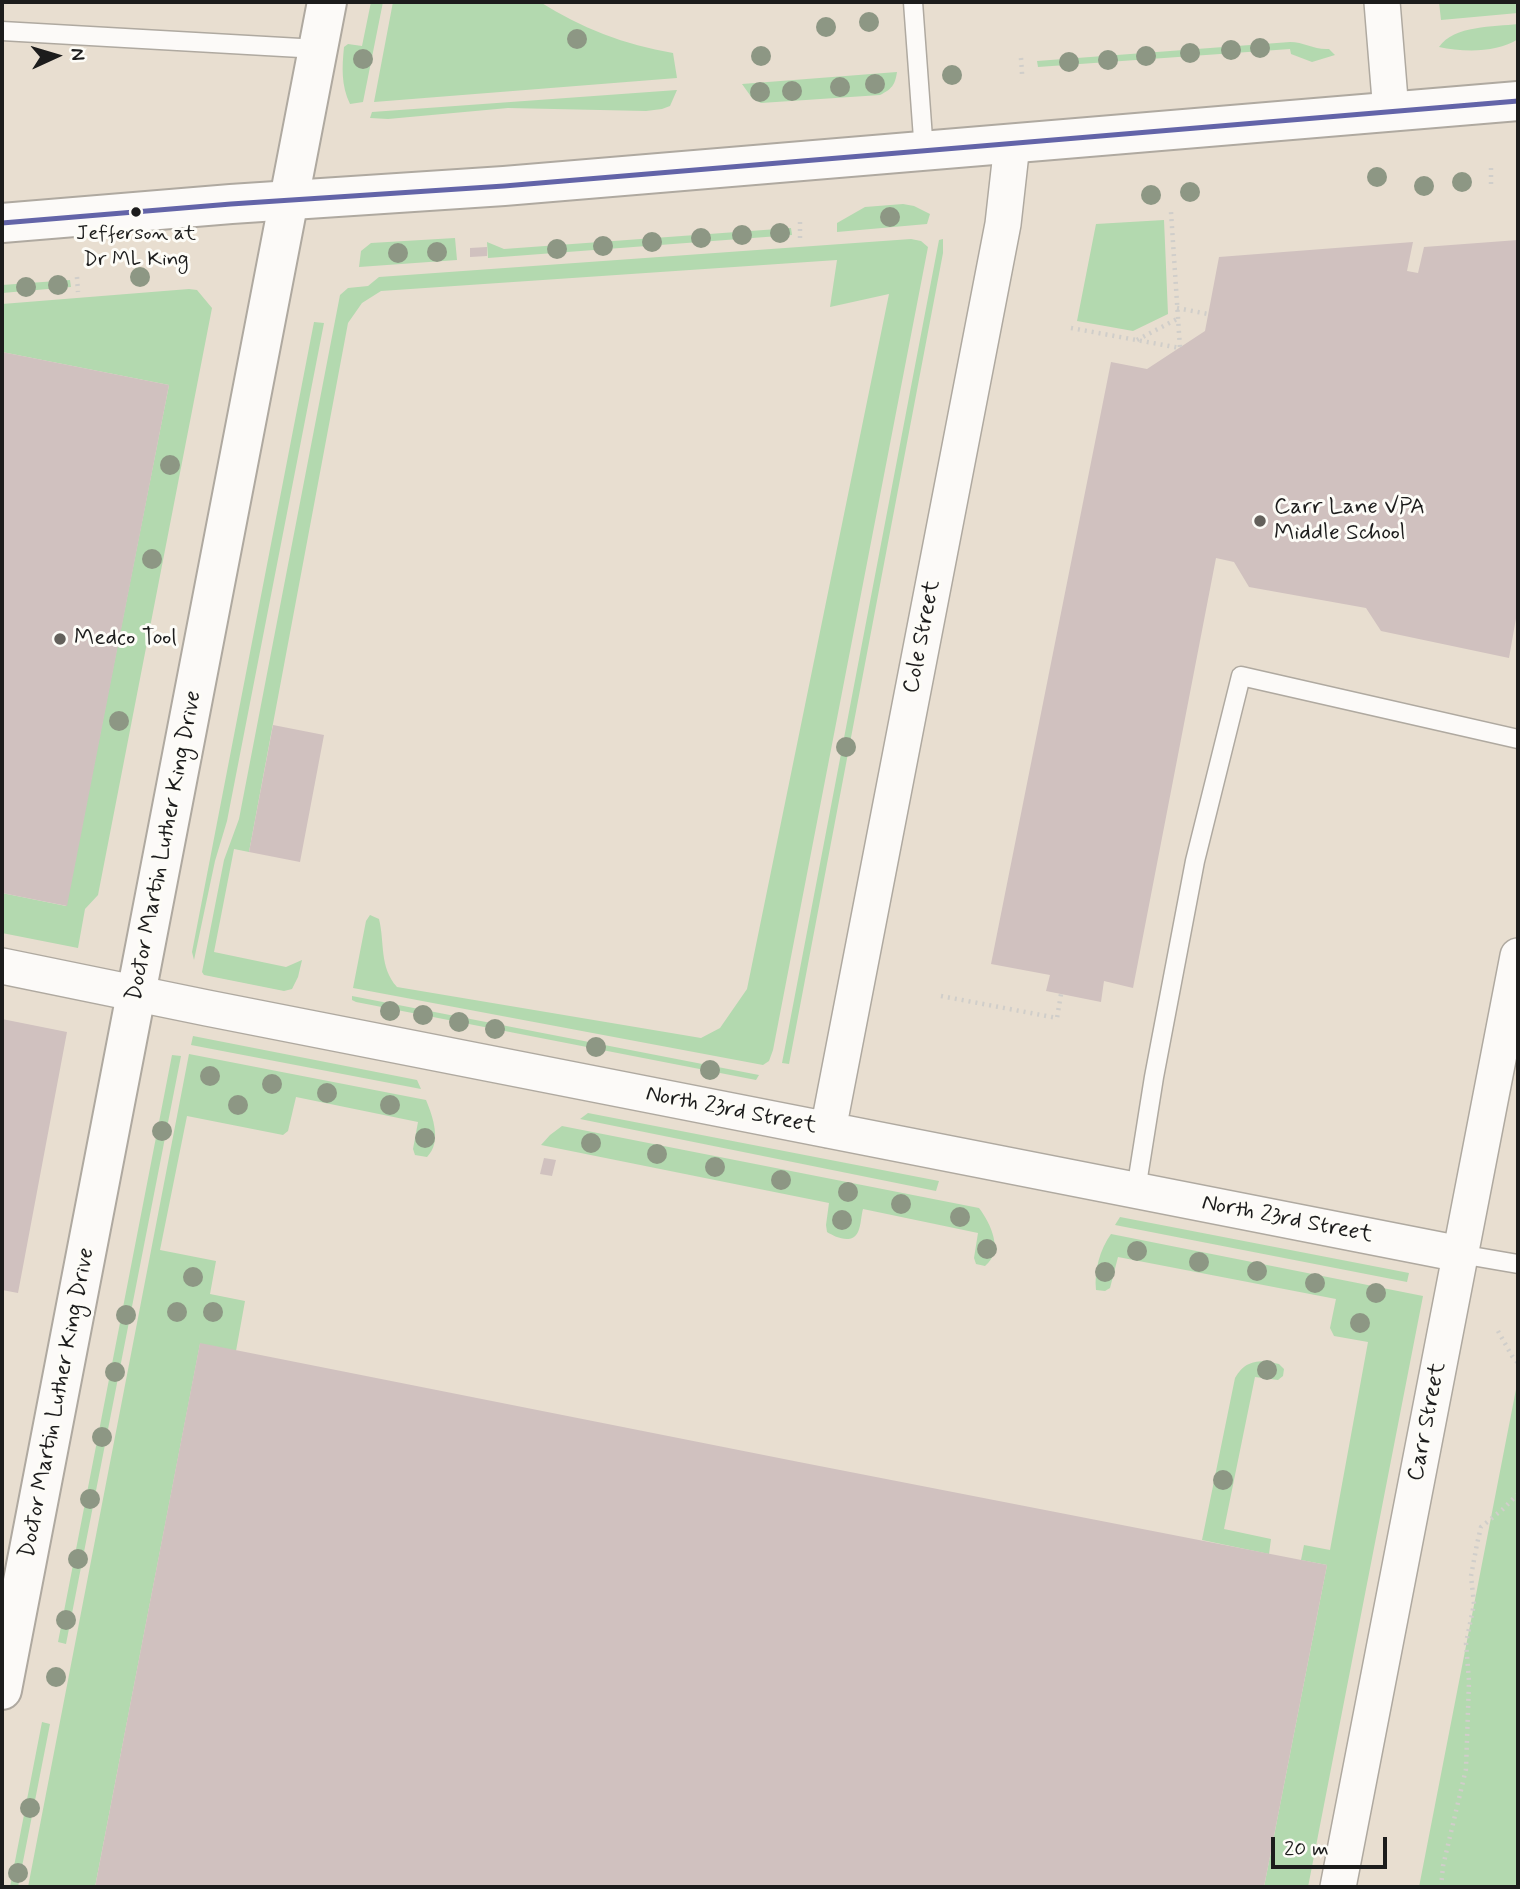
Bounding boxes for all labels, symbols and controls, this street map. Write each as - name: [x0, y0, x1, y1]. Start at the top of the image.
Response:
- north arrow: [21, 21, 91, 91]
- text: N: [65, 47, 90, 62]
- marker: Jefferson at Dr ML King: [129, 205, 143, 219]
- place label: Jefferson at Dr ML King: [76, 222, 196, 272]
- place label: Carr Lane VPA Middle School: [1274, 494, 1425, 548]
- marker: Carr Lane VPA Middle School: [1252, 513, 1268, 529]
- street label: Cole Street: [898, 578, 948, 696]
- place label: Medco Tool: [74, 625, 177, 653]
- marker: Medco Tool: [52, 631, 68, 647]
- street label: Doctor Martin Luther King Drive: [121, 689, 209, 1003]
- street label: North 23rd Street: [643, 1081, 819, 1141]
- street label: North 23rd Street: [1199, 1190, 1375, 1250]
- street label: Doctor Martin Luther King Drive: [14, 1246, 102, 1560]
- street label: Carr Street: [1403, 1360, 1453, 1484]
- scale bar: [1275, 1822, 1390, 1866]
- text: 20 m: [1284, 1835, 1329, 1863]

